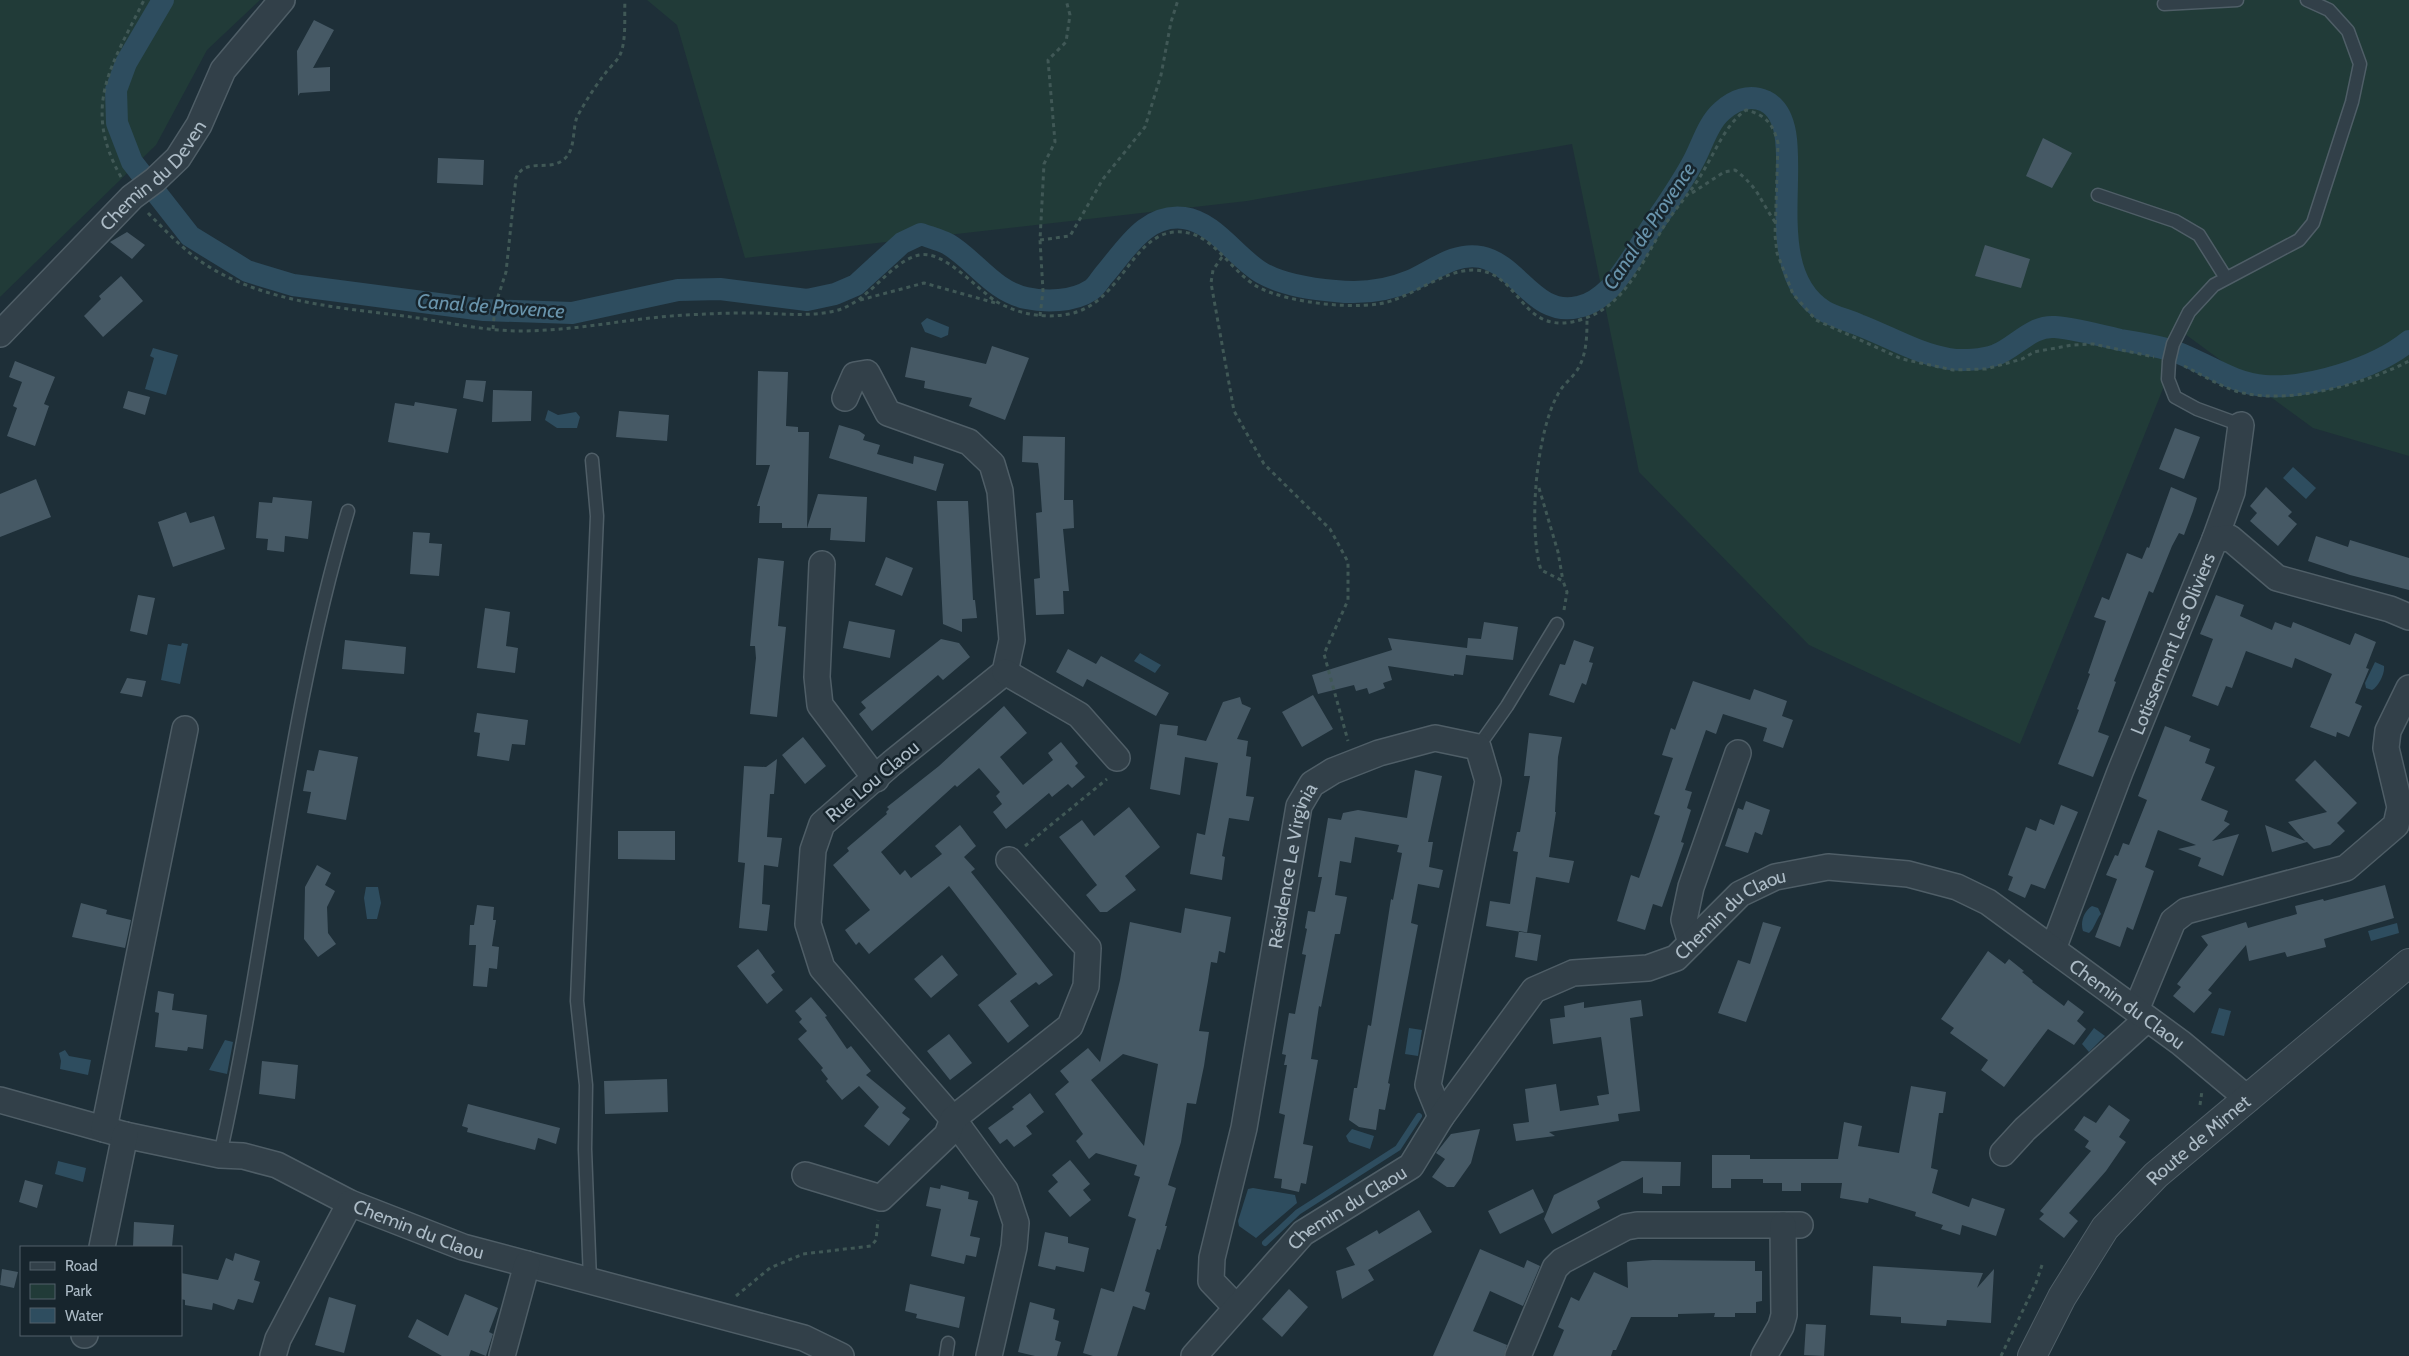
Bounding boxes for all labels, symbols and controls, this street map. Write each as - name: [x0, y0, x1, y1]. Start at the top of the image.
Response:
- street label: Chemin du Deven: [95, 116, 211, 235]
- water label: Canal de Provence: [1598, 158, 1700, 294]
- water label: Canal de Provence: [416, 289, 566, 323]
- street label: Lotissement Les Oliviers: [2125, 549, 2220, 738]
- street label: Rue Lou Claou: [821, 736, 924, 827]
- street label: Résidence Le Virginia: [1264, 779, 1322, 950]
- street label: Chemin du Claou: [1670, 864, 1788, 965]
- street label: Chemin du Claou: [2064, 954, 2189, 1054]
- street label: Route de Mimet: [2142, 1090, 2256, 1190]
- street label: Chemin du Claou: [1283, 1161, 1411, 1255]
- street label: Chemin du Claou: [350, 1194, 486, 1264]
- legend: [20, 1246, 182, 1336]
- text: Road: [65, 1257, 98, 1275]
- text: Park: [65, 1282, 92, 1300]
- text: Water: [65, 1307, 103, 1325]

